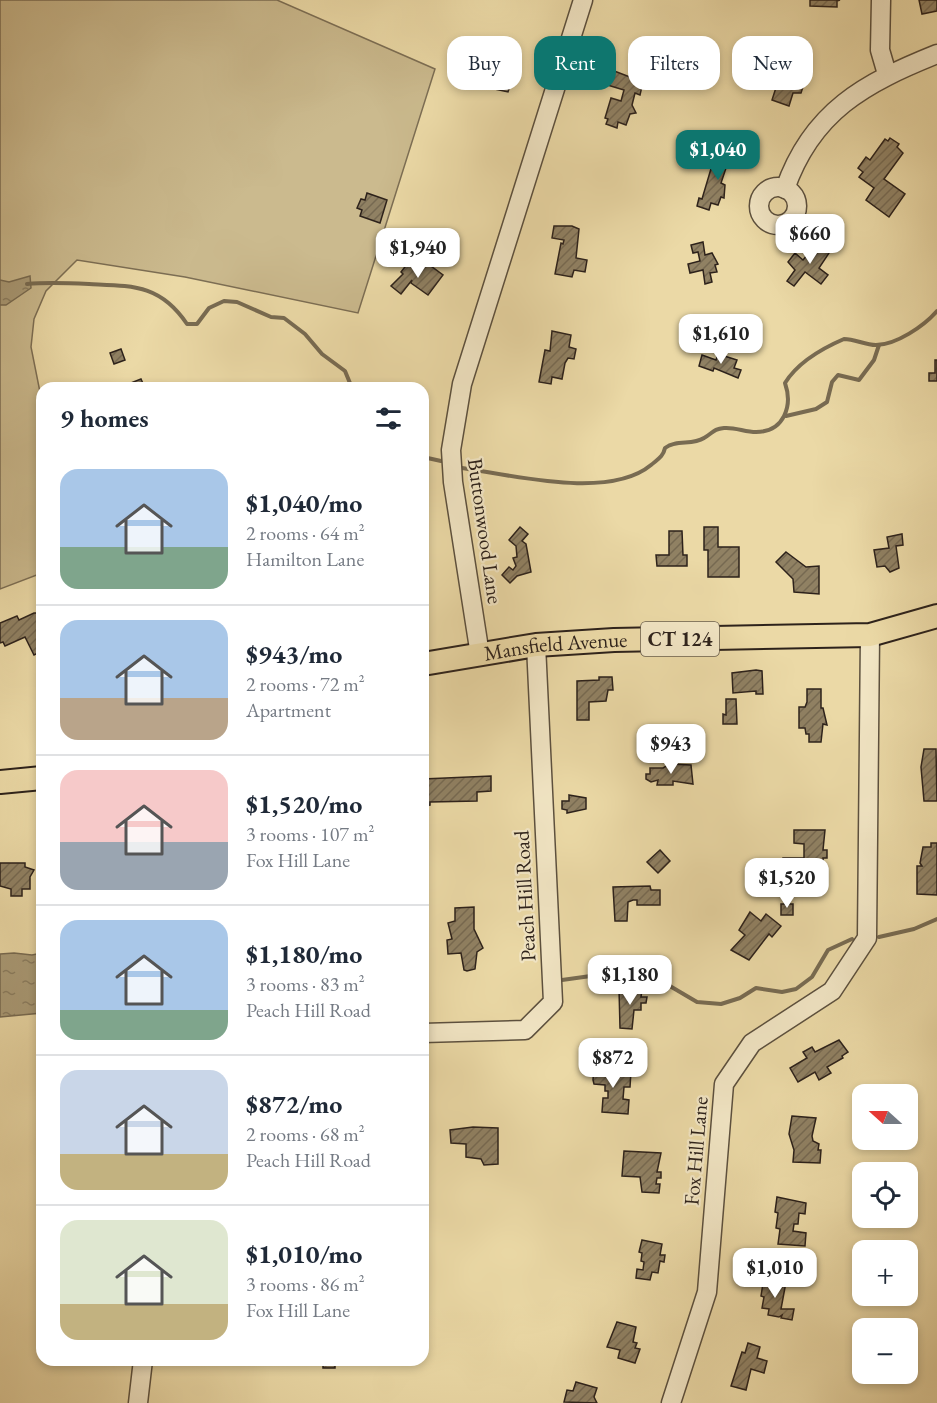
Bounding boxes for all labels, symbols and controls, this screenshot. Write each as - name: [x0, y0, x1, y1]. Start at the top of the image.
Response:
- chip: Buy: [447, 36, 522, 90]
- chip: Rent: [534, 36, 616, 90]
- chip: Filters: [628, 36, 720, 90]
- chip: New: [732, 36, 813, 90]
- pin: $1,040: [669, 130, 767, 181]
- text: $1,040: [690, 136, 746, 162]
- pin: $660: [774, 214, 846, 265]
- text: $660: [790, 220, 830, 246]
- pin: $1,940: [369, 228, 467, 279]
- text: $1,940: [390, 234, 446, 260]
- pin: $1,610: [672, 314, 770, 365]
- text: $1,610: [693, 320, 749, 346]
- text: 9 homes: [60, 401, 149, 435]
- icon: filters: [372, 402, 405, 435]
- street label: Buttonwood Lane: [462, 456, 509, 606]
- text: $1,040/mo: [246, 486, 362, 520]
- icon: home: [108, 493, 180, 565]
- text: 2 rooms · 64 m²: [246, 520, 365, 546]
- text: Hamilton Lane: [246, 546, 364, 572]
- road number: CT 124: [641, 622, 719, 656]
- street label: Mansfield Avenue: [482, 626, 628, 667]
- text: $943/mo: [246, 637, 342, 671]
- icon: home: [108, 644, 180, 716]
- text: 2 rooms · 72 m²: [246, 671, 365, 697]
- text: Apartment: [246, 697, 331, 723]
- pin: $943: [635, 724, 707, 775]
- text: $943: [651, 730, 691, 756]
- text: $1,520/mo: [246, 787, 362, 821]
- icon: home: [108, 794, 180, 866]
- text: 3 rooms · 107 m²: [246, 821, 374, 847]
- street label: Peach Hill Road: [508, 830, 541, 962]
- text: Fox Hill Lane: [246, 847, 350, 873]
- pin: $1,520: [738, 858, 836, 909]
- text: $1,520: [759, 864, 815, 890]
- text: $1,180/mo: [246, 937, 362, 971]
- icon: home: [108, 944, 180, 1016]
- pin: $1,180: [581, 955, 679, 1006]
- text: $1,180: [602, 961, 658, 987]
- text: 3 rooms · 83 m²: [246, 971, 365, 997]
- text: Peach Hill Road: [246, 997, 371, 1023]
- pin: $872: [577, 1038, 649, 1089]
- text: $872: [593, 1044, 633, 1070]
- north arrow: [852, 1084, 918, 1150]
- map controls: [852, 1084, 918, 1384]
- text: $872/mo: [246, 1087, 342, 1121]
- icon: home: [108, 1094, 180, 1166]
- street label: Fox Hill Lane: [677, 1095, 714, 1207]
- text: 2 rooms · 68 m²: [246, 1121, 365, 1147]
- text: Peach Hill Road: [246, 1147, 371, 1173]
- button: locate: [852, 1162, 918, 1228]
- text: $1,010/mo: [246, 1237, 362, 1271]
- button: +: [852, 1240, 918, 1306]
- icon: home: [108, 1244, 180, 1316]
- pin: $1,010: [726, 1248, 824, 1299]
- text: $1,010: [747, 1254, 803, 1280]
- text: 3 rooms · 86 m²: [246, 1271, 365, 1297]
- text: Fox Hill Lane: [246, 1297, 350, 1323]
- button: −: [852, 1318, 918, 1384]

